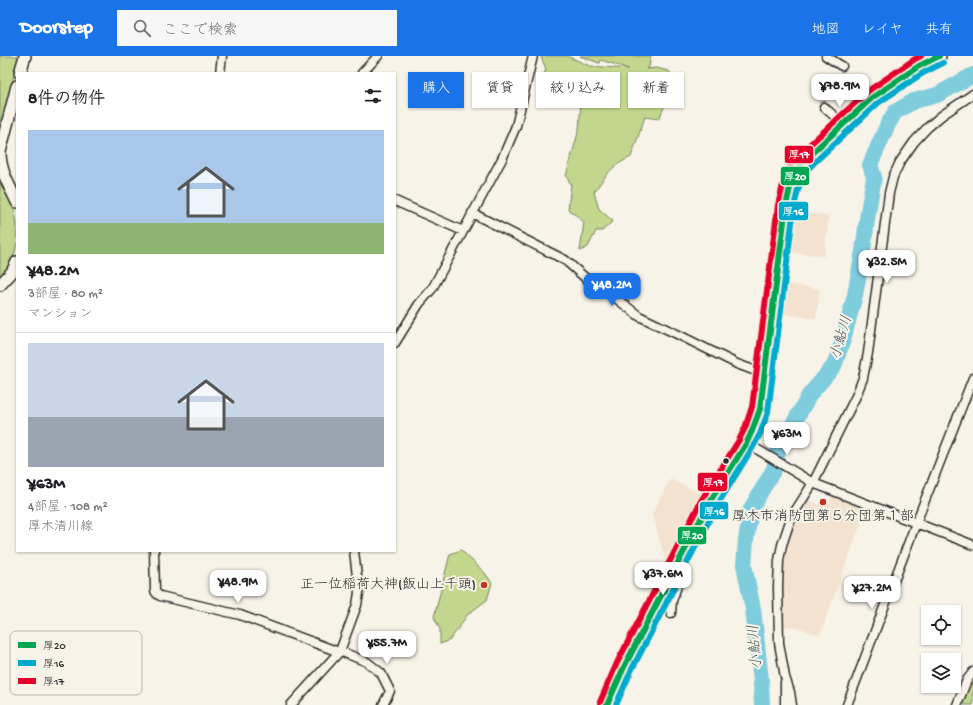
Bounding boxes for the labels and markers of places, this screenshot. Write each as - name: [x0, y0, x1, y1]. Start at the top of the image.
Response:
- pin: ¥78.9M: [807, 74, 873, 108]
- pin: ¥32.5M: [854, 250, 920, 284]
- pin: ¥48.2M: [579, 273, 645, 307]
- pin: ¥63M: [763, 422, 811, 456]
- unlabelled marker: [721, 456, 731, 466]
- marker: 厚木市消防団第５分団第１部: [818, 497, 828, 507]
- place label: 厚木市消防団第５分団第１部: [732, 509, 914, 526]
- pin: ¥37.6M: [630, 562, 696, 596]
- pin: ¥48.9M: [205, 570, 271, 604]
- pin: ¥27.2M: [839, 576, 905, 610]
- place label: 正一位稲荷大神(飯山上千頭): [300, 577, 476, 594]
- marker: 正一位稲荷大神(飯山上千頭): [479, 580, 489, 590]
- pin: ¥55.7M: [354, 631, 420, 665]

